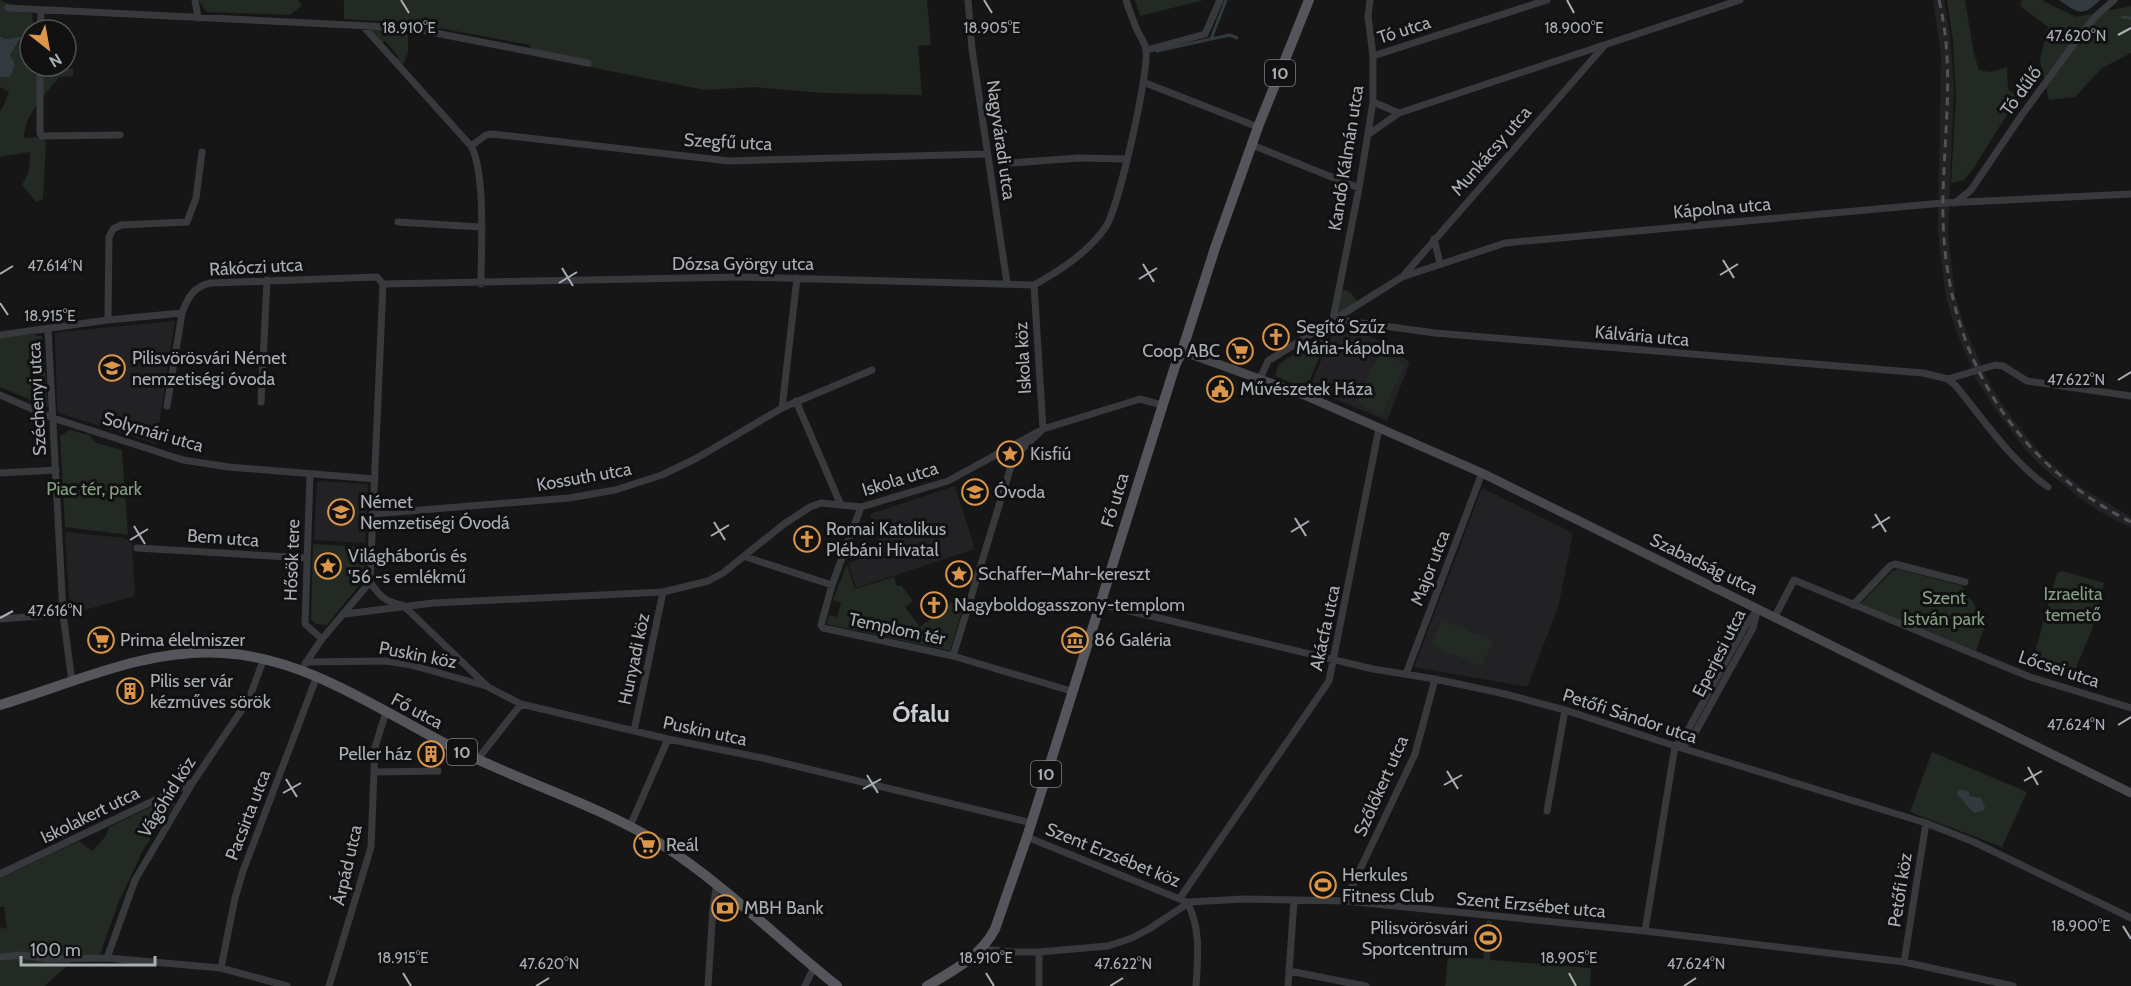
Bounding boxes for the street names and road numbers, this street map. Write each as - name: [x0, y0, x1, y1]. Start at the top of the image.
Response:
- street label: Tó utca: [1375, 11, 1434, 49]
- road number: 10: [1265, 60, 1295, 86]
- street label: Tó dűlő: [1996, 62, 2046, 120]
- street label: Nagyváradi utca: [982, 79, 1020, 202]
- street label: Kandó Kálmán utca: [1324, 83, 1368, 232]
- street label: Munkácsy utca: [1446, 101, 1536, 200]
- street label: Szegfű utca: [683, 129, 773, 155]
- street label: Kápolna utca: [1672, 193, 1772, 223]
- street label: Dózsa György utca: [672, 253, 814, 275]
- street label: Rákóczi utca: [209, 254, 304, 280]
- street label: Iskola köz: [1010, 321, 1036, 395]
- street label: Kálvária utca: [1594, 321, 1691, 351]
- street label: Széchenyi utca: [23, 341, 51, 456]
- street label: Solymári utca: [100, 407, 206, 457]
- street label: Iskola utca: [859, 457, 941, 501]
- street label: Kossuth utca: [535, 458, 633, 496]
- street label: Fő utca: [1096, 470, 1134, 530]
- street label: Hősök tere: [280, 519, 304, 601]
- street label: Bem utca: [186, 525, 260, 552]
- street label: Major utca: [1406, 527, 1455, 609]
- street label: Szabadság utca: [1646, 528, 1762, 600]
- street label: Akácfa utca: [1305, 583, 1345, 673]
- street label: Eperjesi utca: [1688, 605, 1751, 700]
- street label: Templom tér: [847, 608, 948, 650]
- street label: Hunyadi köz: [614, 611, 655, 707]
- street label: Puskin köz: [377, 637, 459, 673]
- street label: Lőcsei utca: [2016, 646, 2103, 693]
- street label: Petőfi Sándor utca: [1560, 684, 1700, 748]
- street label: Fő utca: [387, 688, 447, 734]
- street label: Puskin utca: [661, 711, 749, 751]
- street label: Szőlőkert utca: [1349, 732, 1413, 840]
- road number: 10: [447, 739, 477, 765]
- street label: Vágóhíd köz: [133, 752, 201, 842]
- road number: 10: [1031, 761, 1061, 787]
- street label: Pacsirta utca: [221, 766, 275, 863]
- street label: Iskolakert utca: [37, 781, 143, 848]
- street label: Szent Erzsébet köz: [1042, 818, 1184, 892]
- street label: Árpád utca: [327, 822, 367, 907]
- street label: Petőfi köz: [1883, 851, 1917, 929]
- street label: Szent Erzsébet utca: [1455, 888, 1607, 923]

